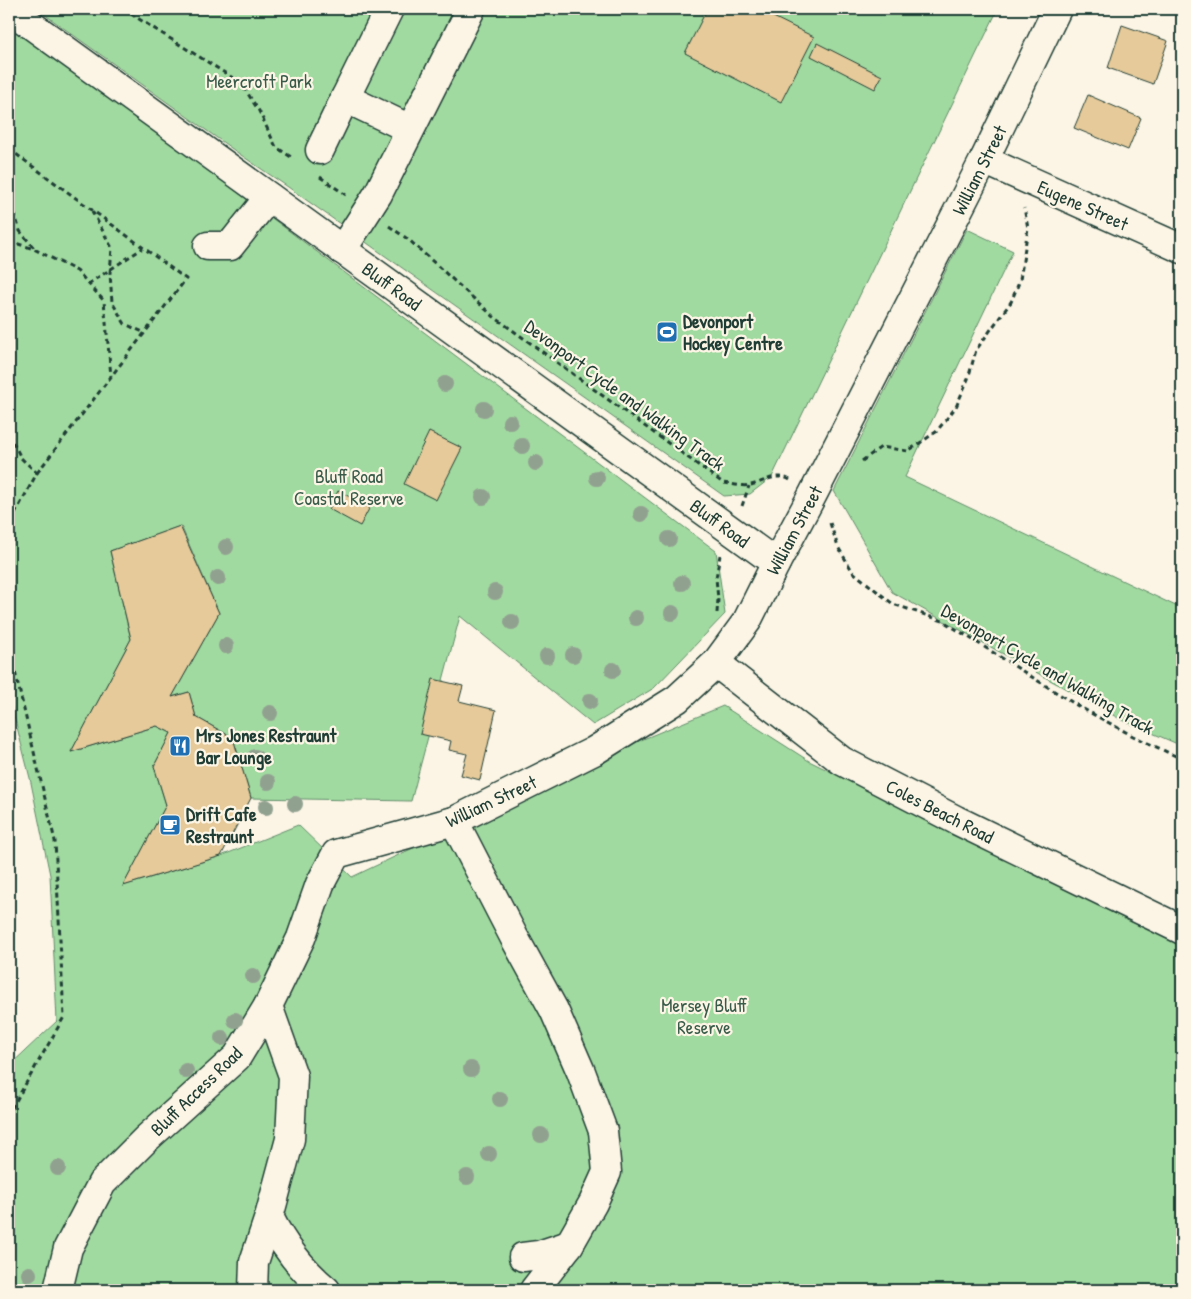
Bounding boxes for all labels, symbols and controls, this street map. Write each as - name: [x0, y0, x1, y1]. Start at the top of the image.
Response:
- park label: Meercroft Park: [206, 68, 312, 94]
- street label: William Street: [945, 120, 1013, 219]
- street label: Eugene Street: [1034, 173, 1133, 237]
- street label: Bluff Road: [357, 256, 428, 317]
- place label: Devonport Hockey Centre: [683, 308, 783, 357]
- street label: Devonport Cycle and Walking Track: [520, 313, 731, 477]
- sports icon: Devonport Hockey Centre: [655, 320, 679, 344]
- park label: Bluff Road Coastal Reserve: [294, 463, 404, 511]
- street label: William Street: [760, 481, 829, 579]
- street label: Bluff Road: [685, 493, 756, 554]
- street label: Devonport Cycle and Walking Track: [937, 597, 1159, 741]
- place label: Mrs Jones Restraunt Bar Lounge: [196, 722, 338, 771]
- restaurant icon: Mrs Jones Restraunt Bar Lounge: [168, 734, 192, 758]
- street label: William Street: [441, 768, 541, 833]
- street label: Coles Beach Road: [882, 773, 999, 850]
- place label: Drift Cafe Restraunt: [186, 801, 257, 849]
- cafe icon: Drift Cafe Restraunt: [158, 813, 182, 837]
- park label: Mersey Bluff Reserve: [661, 992, 747, 1040]
- street label: Bluff Access Road: [144, 1040, 248, 1141]

